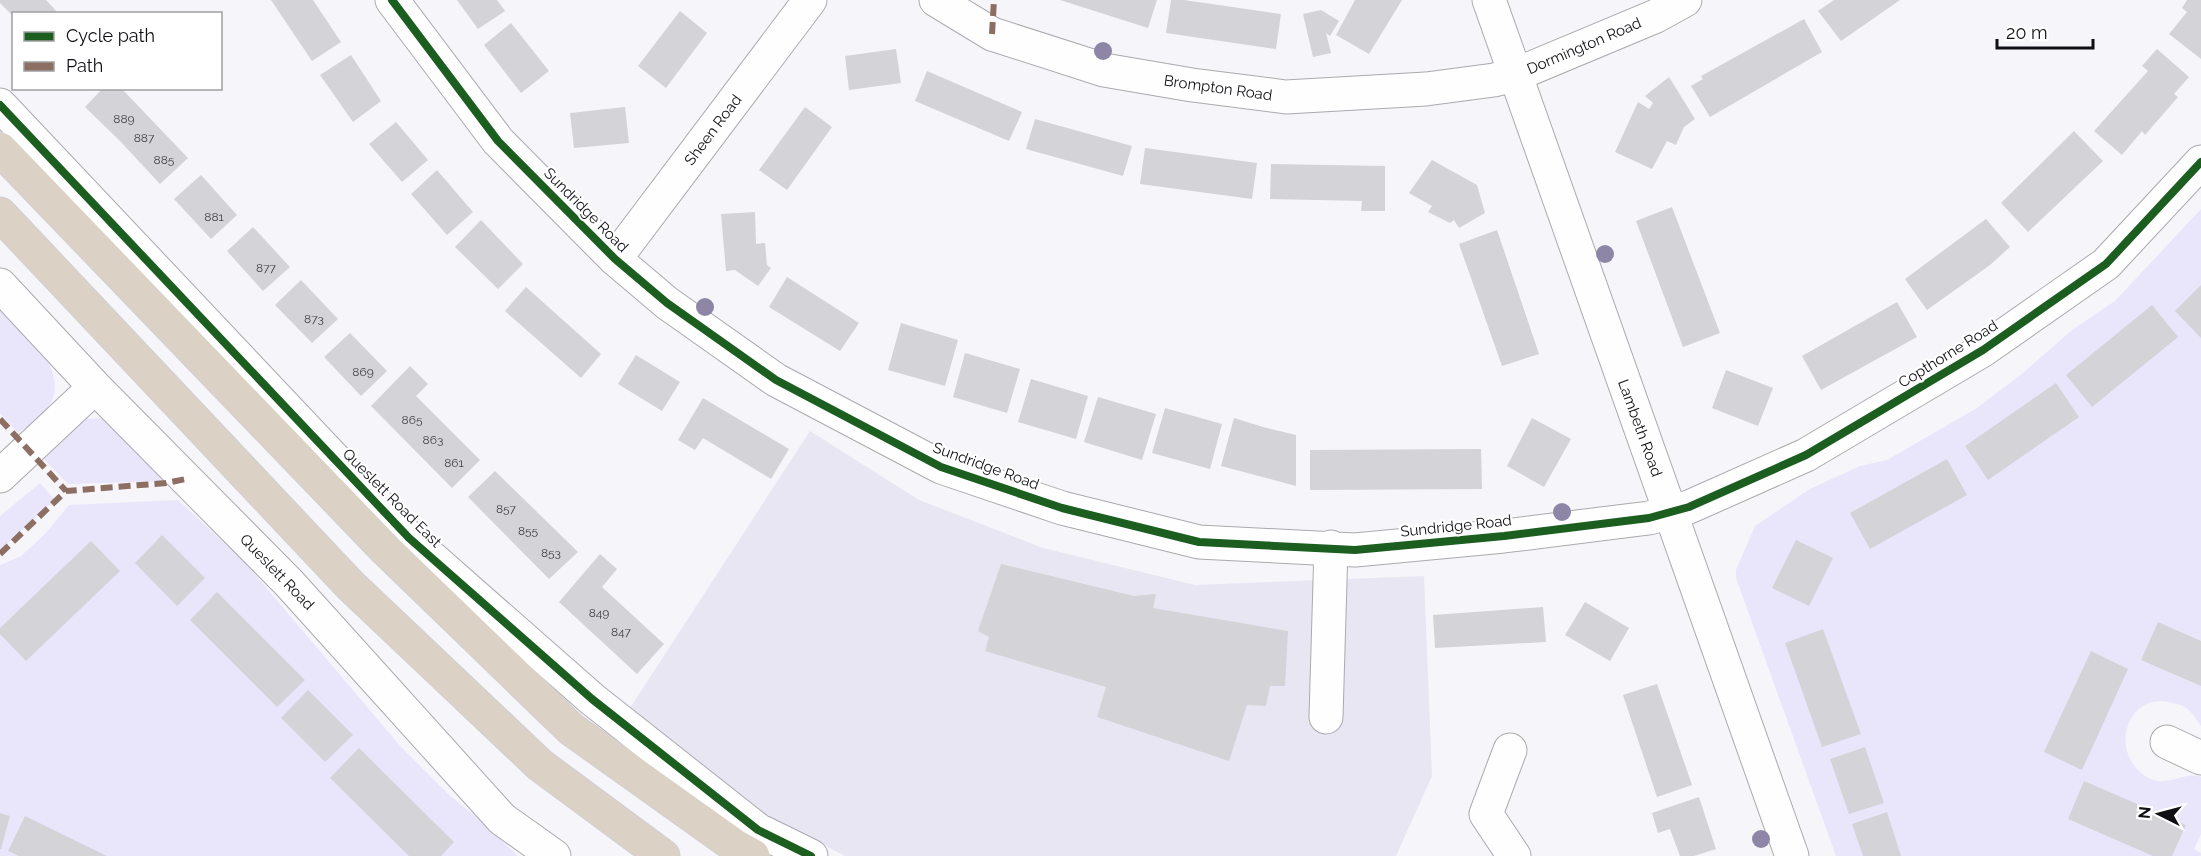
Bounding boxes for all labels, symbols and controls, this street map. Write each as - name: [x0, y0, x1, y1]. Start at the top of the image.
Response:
- legend: [12, 12, 222, 90]
- scale bar: [1997, 12, 2093, 50]
- street label: Dormington Road: [1524, 14, 1644, 78]
- text: 20 m: [2006, 22, 2048, 43]
- text: Cycle path: [66, 25, 155, 46]
- text: Path: [66, 55, 103, 76]
- street label: Brompton Road: [1163, 71, 1273, 105]
- street label: Sheen Road: [681, 91, 745, 169]
- house number: 889: [113, 112, 135, 126]
- house number: 887: [134, 131, 155, 145]
- house number: 885: [154, 153, 175, 167]
- street label: Sundridge Road: [540, 164, 632, 256]
- house number: 881: [204, 210, 224, 224]
- house number: 877: [256, 261, 277, 275]
- house number: 873: [304, 312, 324, 326]
- street label: Copthorne Road: [1895, 316, 2001, 392]
- house number: 869: [352, 365, 374, 379]
- street label: Lambeth Road: [1614, 377, 1666, 479]
- house number: 865: [402, 413, 423, 427]
- house number: 863: [423, 433, 443, 447]
- street label: Sundridge Road: [930, 438, 1042, 494]
- street label: Queslett Road East: [339, 445, 445, 551]
- house number: 861: [444, 456, 464, 470]
- house number: 857: [496, 502, 517, 516]
- street label: Sundridge Road: [1399, 511, 1513, 541]
- house number: 855: [518, 524, 539, 538]
- street label: Queslett Road: [236, 530, 318, 614]
- house number: 853: [541, 546, 561, 560]
- house number: 849: [589, 606, 609, 620]
- house number: 847: [611, 625, 632, 639]
- north arrow: [2129, 784, 2189, 844]
- text: N: [2134, 805, 2155, 820]

